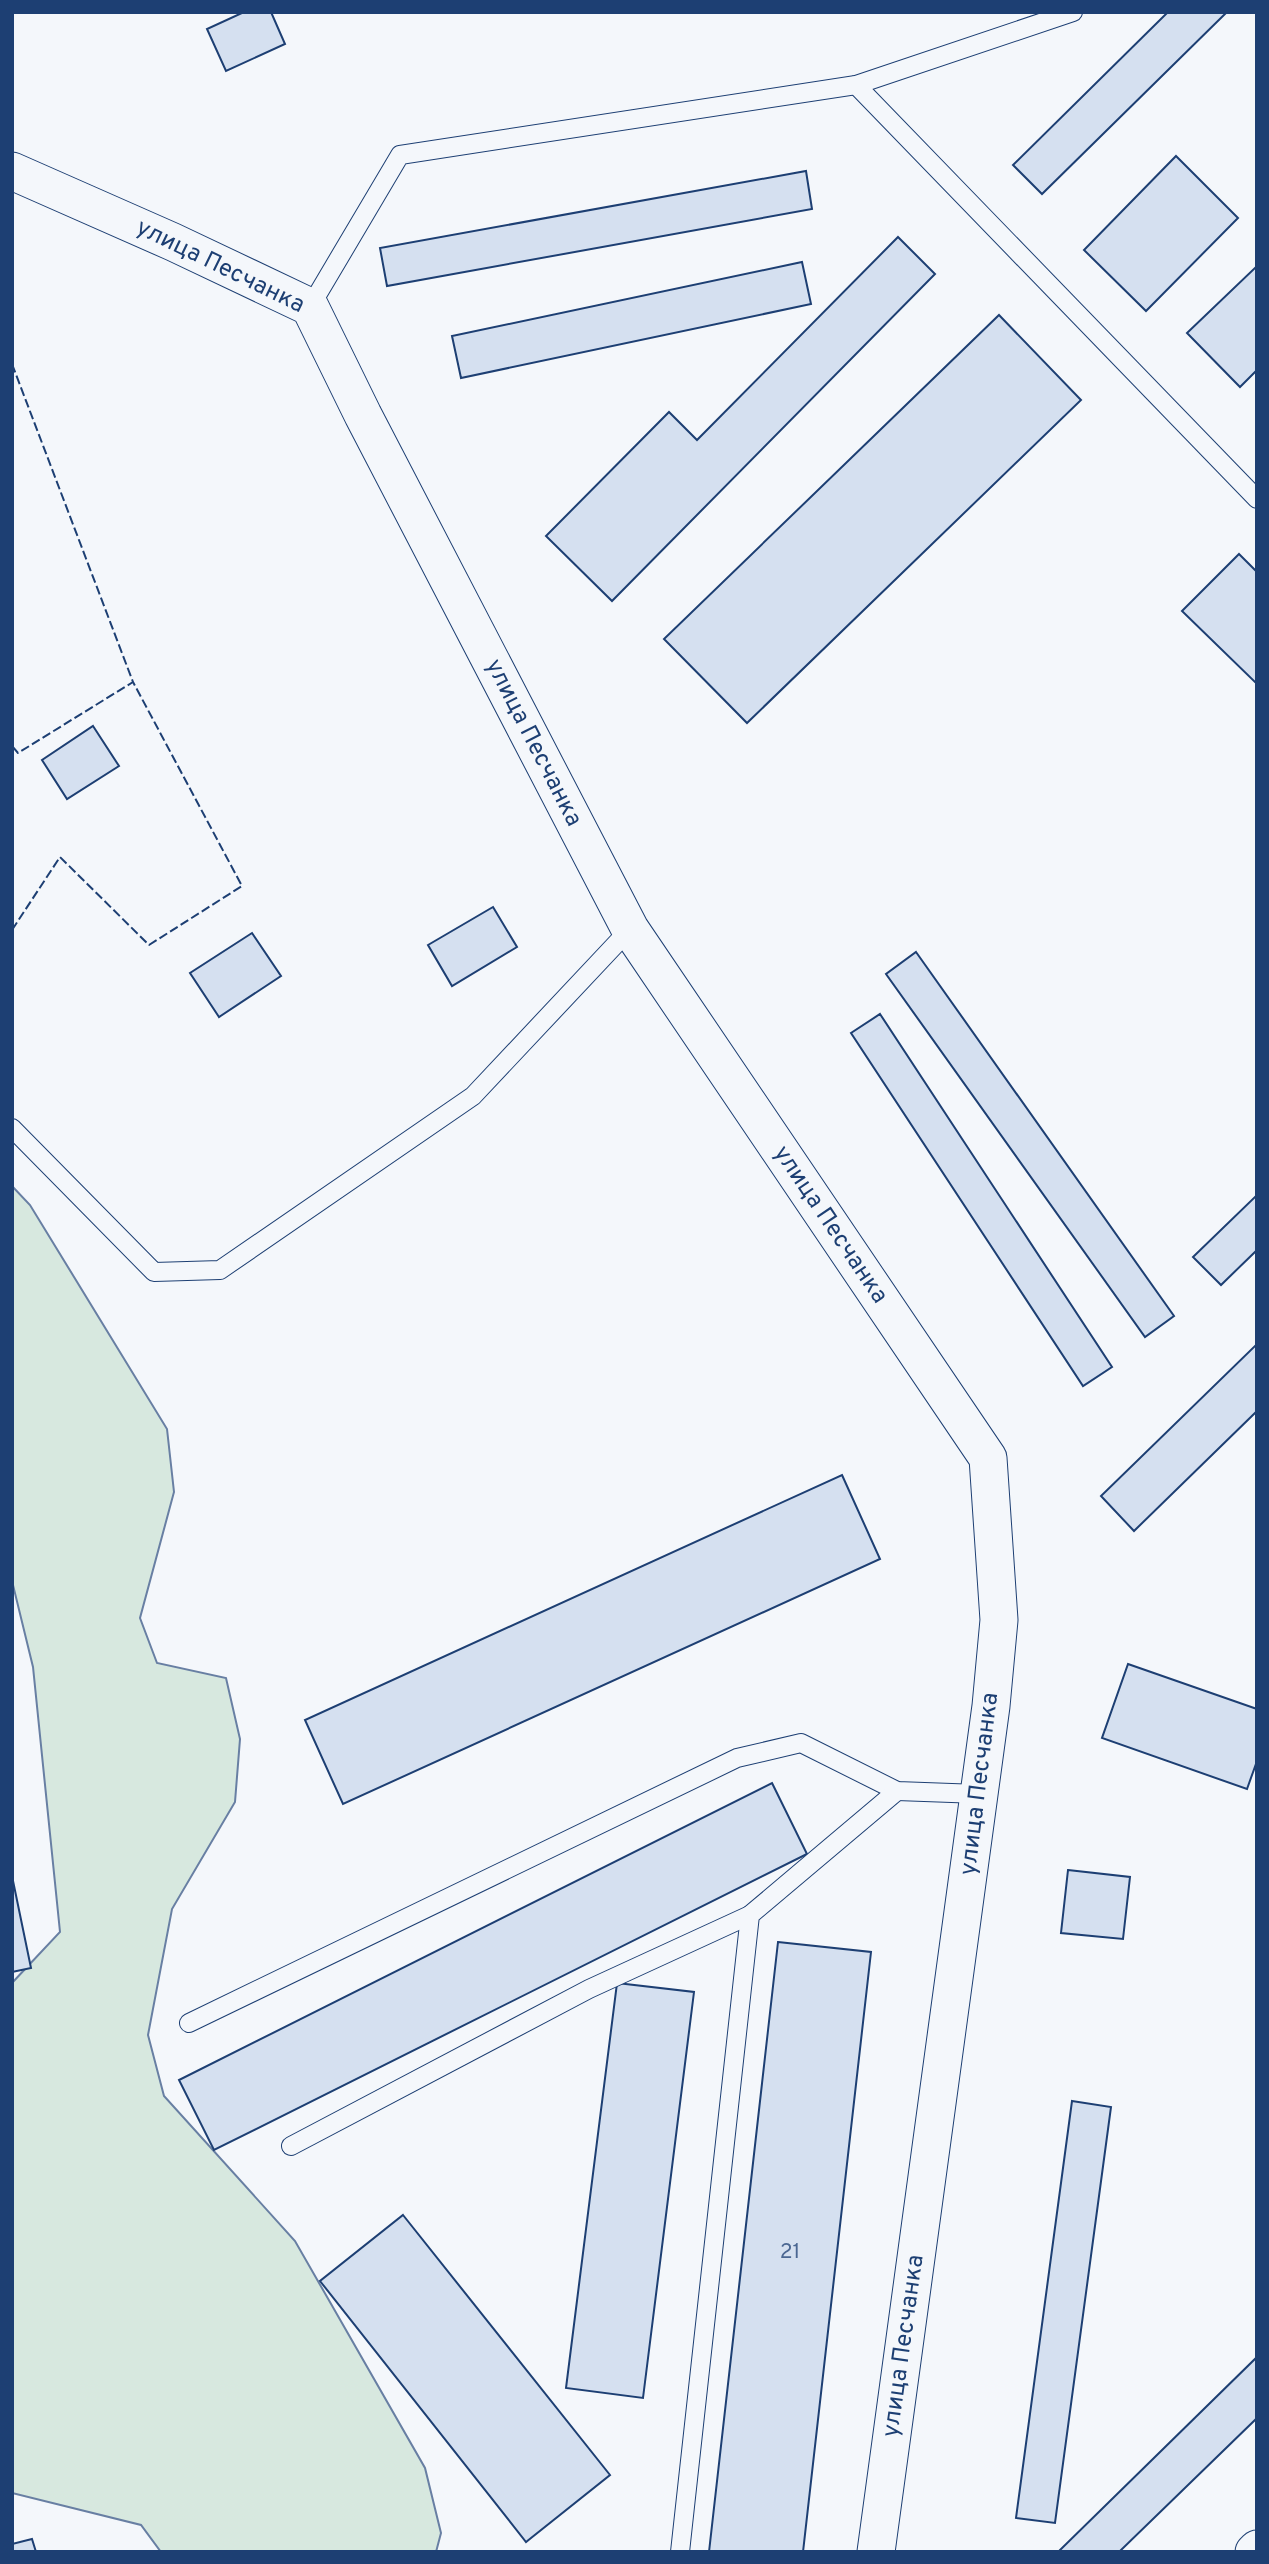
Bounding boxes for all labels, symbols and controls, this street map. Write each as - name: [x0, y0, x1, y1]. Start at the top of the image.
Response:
- street label: улица Песчанка: [131, 213, 309, 321]
- street label: улица Песчанка: [478, 654, 588, 832]
- street label: улица Песчанка: [766, 1140, 894, 1310]
- street label: улица Песчанка: [954, 1691, 1006, 1877]
- house number: 21: [780, 2239, 800, 2266]
- street label: улица Песчанка: [876, 2253, 932, 2439]

